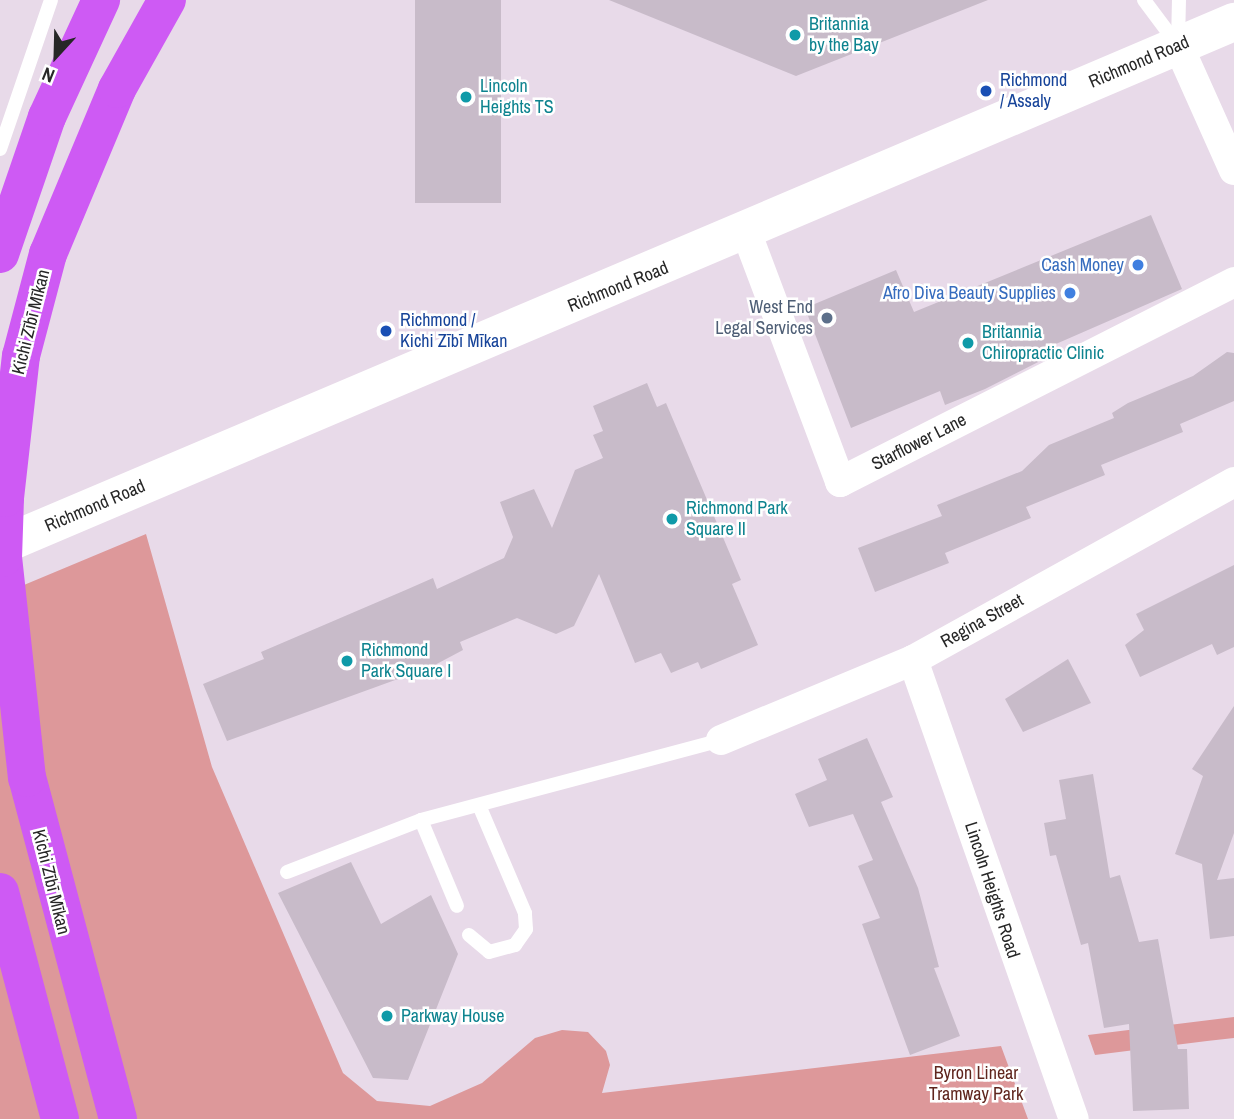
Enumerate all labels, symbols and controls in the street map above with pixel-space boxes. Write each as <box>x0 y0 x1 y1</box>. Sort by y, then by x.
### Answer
place label: Britannia by the Bay <box>809 14 879 56</box>
north arrow <box>21 21 91 91</box>
marker: Britannia by the Bay <box>787 27 803 43</box>
street label: Richmond Road <box>1086 31 1192 93</box>
text: N <box>38 61 58 90</box>
place label: Richmond / Assaly <box>1000 70 1067 112</box>
place label: Lincoln Heights TS <box>480 76 554 119</box>
marker: Richmond / Assaly <box>978 83 994 99</box>
marker: Lincoln Heights TS <box>458 89 474 105</box>
place label: Cash Money <box>1041 254 1124 276</box>
street label: Richmond Road <box>565 257 671 317</box>
marker: Cash Money <box>1130 257 1146 273</box>
street label: Kichi Zībī Mīkan <box>8 267 54 377</box>
place label: Afro Diva Beauty Supplies <box>883 282 1056 304</box>
marker: Afro Diva Beauty Supplies <box>1062 285 1078 301</box>
place label: West End Legal Services <box>715 297 813 340</box>
place label: Richmond / Kichi Zībī Mīkan <box>400 310 507 352</box>
marker: West End Legal Services <box>819 310 835 326</box>
place label: Britannia Chiropractic Clinic <box>982 322 1104 364</box>
marker: Richmond / Kichi Zībī Mīkan <box>378 323 394 339</box>
marker: Britannia Chiropractic Clinic <box>960 335 976 351</box>
street label: Starflower Lane <box>868 409 970 475</box>
street label: Richmond Road <box>42 475 148 537</box>
place label: Richmond Park Square II <box>686 498 788 540</box>
marker: Richmond Park Square II <box>664 511 680 527</box>
street label: Regina Street <box>937 589 1027 653</box>
place label: Richmond Park Square I <box>361 640 451 682</box>
marker: Richmond Park Square I <box>339 653 355 669</box>
street label: Lincoln Heights Road <box>960 819 1024 961</box>
street label: Kichi Zībī Mīkan <box>28 827 74 937</box>
place label: Parkway House <box>401 1005 504 1027</box>
marker: Parkway House <box>379 1008 395 1024</box>
park label: Byron Linear Tramway Park <box>929 1063 1023 1106</box>

